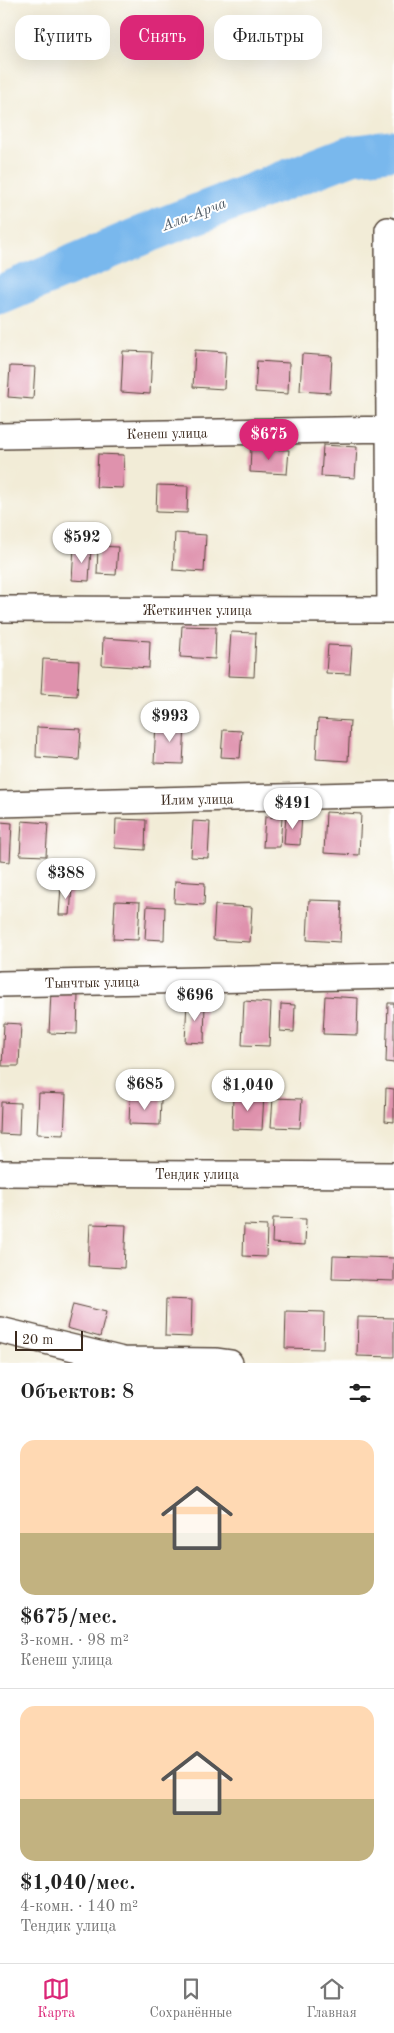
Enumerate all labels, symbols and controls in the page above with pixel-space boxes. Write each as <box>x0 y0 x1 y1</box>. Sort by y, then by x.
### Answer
chip: Купить <box>15 15 110 60</box>
chip: Снять <box>120 15 204 60</box>
chip: Фильтры <box>214 15 322 60</box>
water label: Ала-Арча <box>159 196 229 235</box>
pin: $675 <box>239 418 299 461</box>
street label: Кенеш улица <box>126 426 208 442</box>
text: $675 <box>250 427 288 443</box>
pin: $592 <box>52 522 112 564</box>
text: $592 <box>63 530 101 546</box>
street label: Жеткинчек улица <box>142 604 252 618</box>
pin: $993 <box>140 700 200 743</box>
text: $993 <box>151 709 189 725</box>
pin: $491 <box>263 788 323 830</box>
street label: Илим улица <box>160 792 234 808</box>
text: $491 <box>274 796 312 812</box>
pin: $388 <box>36 858 96 900</box>
text: $388 <box>47 866 85 882</box>
street label: Тынчтык улица <box>44 975 140 991</box>
pin: $696 <box>165 980 225 1022</box>
text: $696 <box>176 988 214 1004</box>
pin: $685 <box>115 1068 175 1111</box>
pin: $1,040 <box>207 1070 289 1112</box>
text: $685 <box>126 1077 164 1093</box>
text: $1,040 <box>223 1078 273 1094</box>
street label: Тендик улица <box>155 1168 239 1182</box>
scale bar <box>15 1328 82 1351</box>
text: 20 m <box>22 1333 53 1347</box>
icon: filters <box>346 1379 374 1407</box>
text: Объектов: 8 <box>20 1382 134 1403</box>
icon: home <box>152 1473 242 1563</box>
text: $675/мес. <box>20 1607 117 1628</box>
text: 3-комн. · 98 m² <box>20 1633 129 1649</box>
text: Кенеш улица <box>20 1653 113 1669</box>
icon: home <box>152 1738 242 1828</box>
text: $1,040/мес. <box>20 1873 135 1894</box>
text: 4-комн. · 140 m² <box>20 1899 138 1915</box>
text: Тендик улица <box>20 1919 116 1935</box>
tab: Карта <box>37 1975 75 2022</box>
tab: Сохранённые <box>149 1975 232 2022</box>
tab: Главная <box>306 1975 357 2022</box>

